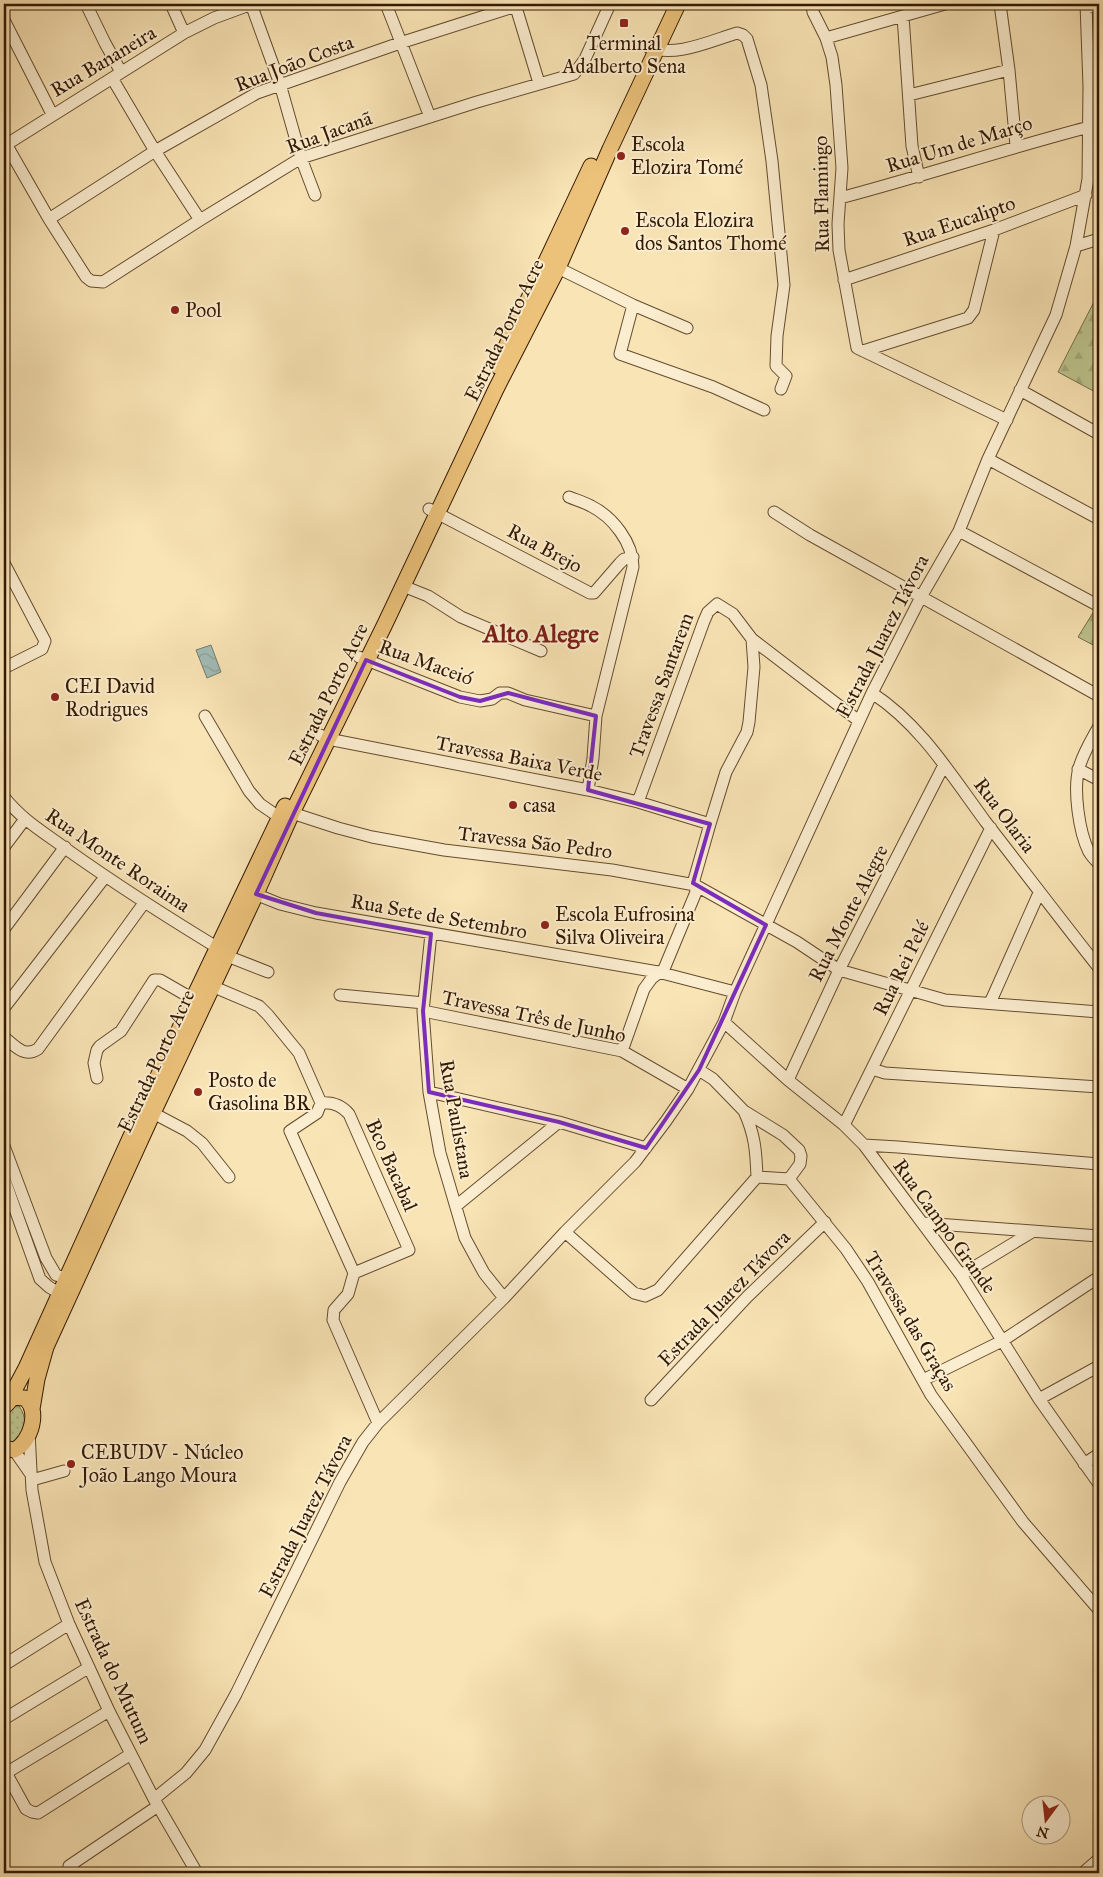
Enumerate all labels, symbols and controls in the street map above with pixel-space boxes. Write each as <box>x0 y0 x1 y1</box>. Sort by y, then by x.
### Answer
marker: Terminal Adalberto Sena <box>618 17 630 29</box>
street label: Rua Bananeira <box>46 20 161 102</box>
street label: Rua João Costa <box>231 29 357 98</box>
place label: Terminal Adalberto Sena <box>561 31 686 78</box>
street label: Rua Jacanã <box>283 105 376 160</box>
street label: Rua Um de Março <box>883 110 1035 178</box>
place label: Escola Elozira Tomé <box>631 132 744 179</box>
street label: Rua Flamingo <box>808 135 835 253</box>
marker: Escola Elozira Tomé <box>615 150 627 162</box>
street label: Rua Eucalipto <box>900 191 1018 251</box>
place label: Escola Elozira dos Santos Thomé <box>635 208 787 255</box>
marker: Escola Elozira dos Santos Thomé <box>619 225 631 237</box>
street label: Estrada Porto Acre <box>459 255 549 405</box>
place label: Pool <box>185 298 222 322</box>
marker: Pool <box>169 304 181 316</box>
street label: Rua Brejo <box>503 518 587 578</box>
street label: Estrada Juarez Távora <box>831 550 935 722</box>
street label: Travessa Santarem <box>624 609 698 761</box>
district label: Alto Alegre <box>481 618 599 650</box>
street label: Estrada Porto Acre <box>283 619 373 769</box>
street label: Rua Maceió <box>375 634 477 690</box>
place label: CEI David Rodrigues <box>65 674 155 722</box>
marker: CEI David Rodrigues <box>49 691 61 703</box>
street label: Travessa Baixa Verde <box>434 730 604 786</box>
street label: Rua Olaria <box>969 773 1041 858</box>
place label: casa <box>523 793 556 817</box>
marker: casa <box>507 799 519 811</box>
street label: Rua Monte Roraima <box>41 803 195 918</box>
street label: Travessa São Pedro <box>456 821 614 863</box>
street label: Rua Monte Alegre <box>803 840 894 986</box>
street label: Rua Sete de Setembro <box>349 889 529 943</box>
place label: Escola Eufrosina Silva Oliveira <box>555 902 695 949</box>
street label: Rua Rei Pelé <box>868 916 935 1019</box>
marker: Escola Eufrosina Silva Oliveira <box>539 919 551 931</box>
street label: Travessa Três de Junho <box>440 985 628 1048</box>
street label: Estrada Porto Acre <box>112 986 200 1136</box>
street label: Rua Paulistana <box>435 1058 479 1181</box>
place label: Posto de Gasolina BR <box>208 1068 311 1115</box>
marker: Posto de Gasolina BR <box>192 1086 204 1098</box>
street label: Bco Bacabal <box>361 1115 423 1215</box>
street label: Rua Campo Grande <box>888 1154 1002 1298</box>
street label: Estrada Juarez Távora <box>653 1225 796 1372</box>
street label: Travessa das Graças <box>860 1247 962 1395</box>
street label: Estrada Juarez Távora <box>254 1430 358 1602</box>
place label: CEBUDV - Núcleo João Lango Moura <box>79 1440 243 1488</box>
marker: CEBUDV - Núcleo João Lango Moura <box>65 1458 77 1470</box>
street label: Estrada do Mutum <box>70 1594 158 1748</box>
north arrow <box>1020 1794 1070 1844</box>
text: N <box>1035 1822 1051 1842</box>

